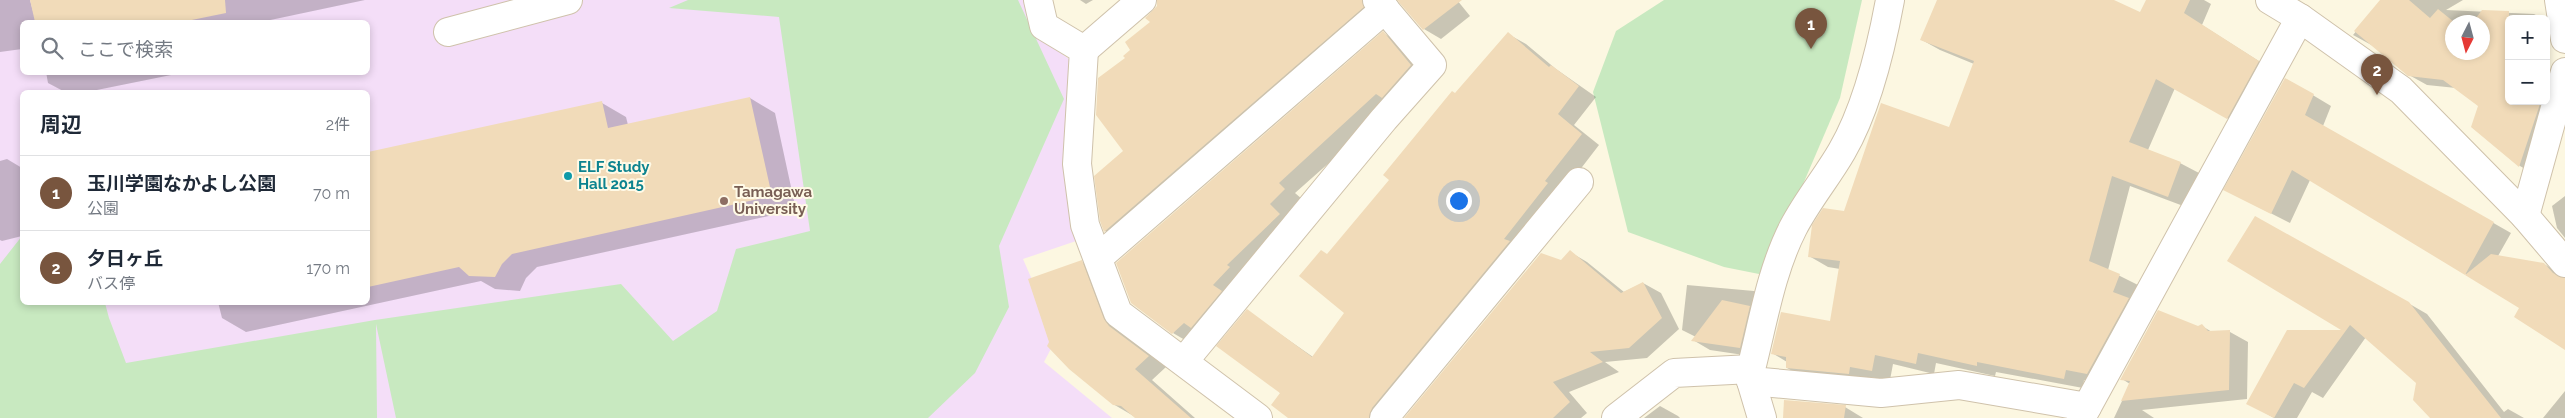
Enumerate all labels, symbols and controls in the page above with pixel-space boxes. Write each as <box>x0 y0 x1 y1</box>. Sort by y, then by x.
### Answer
pin: 1 <box>1795 8 1827 49</box>
north arrow <box>2445 15 2490 60</box>
map controls <box>2505 15 2550 105</box>
button: + <box>2505 15 2550 60</box>
search box <box>20 20 370 75</box>
icon: search <box>38 34 66 62</box>
text: ここで検索 <box>78 38 173 60</box>
pin: 2 <box>2361 54 2393 95</box>
button: − <box>2505 60 2550 105</box>
text: 周辺 <box>40 112 82 137</box>
text: 2件 <box>326 115 350 134</box>
place label: ELF Study Hall 2015 <box>578 158 650 193</box>
marker: ELF Study Hall 2015 <box>562 170 574 182</box>
text: 玉川学園なかよし公園 <box>87 172 276 194</box>
place label: Tamagawa University <box>734 183 812 218</box>
text: 1 <box>52 184 60 203</box>
text: 70 m <box>313 184 350 203</box>
your location <box>1446 188 1472 214</box>
marker: Tamagawa University <box>718 195 730 207</box>
text: 公園 <box>87 199 119 218</box>
text: 夕日ヶ丘 <box>87 247 163 269</box>
text: 2 <box>51 259 61 278</box>
text: 170 m <box>306 259 350 278</box>
text: バス停 <box>87 274 135 293</box>

